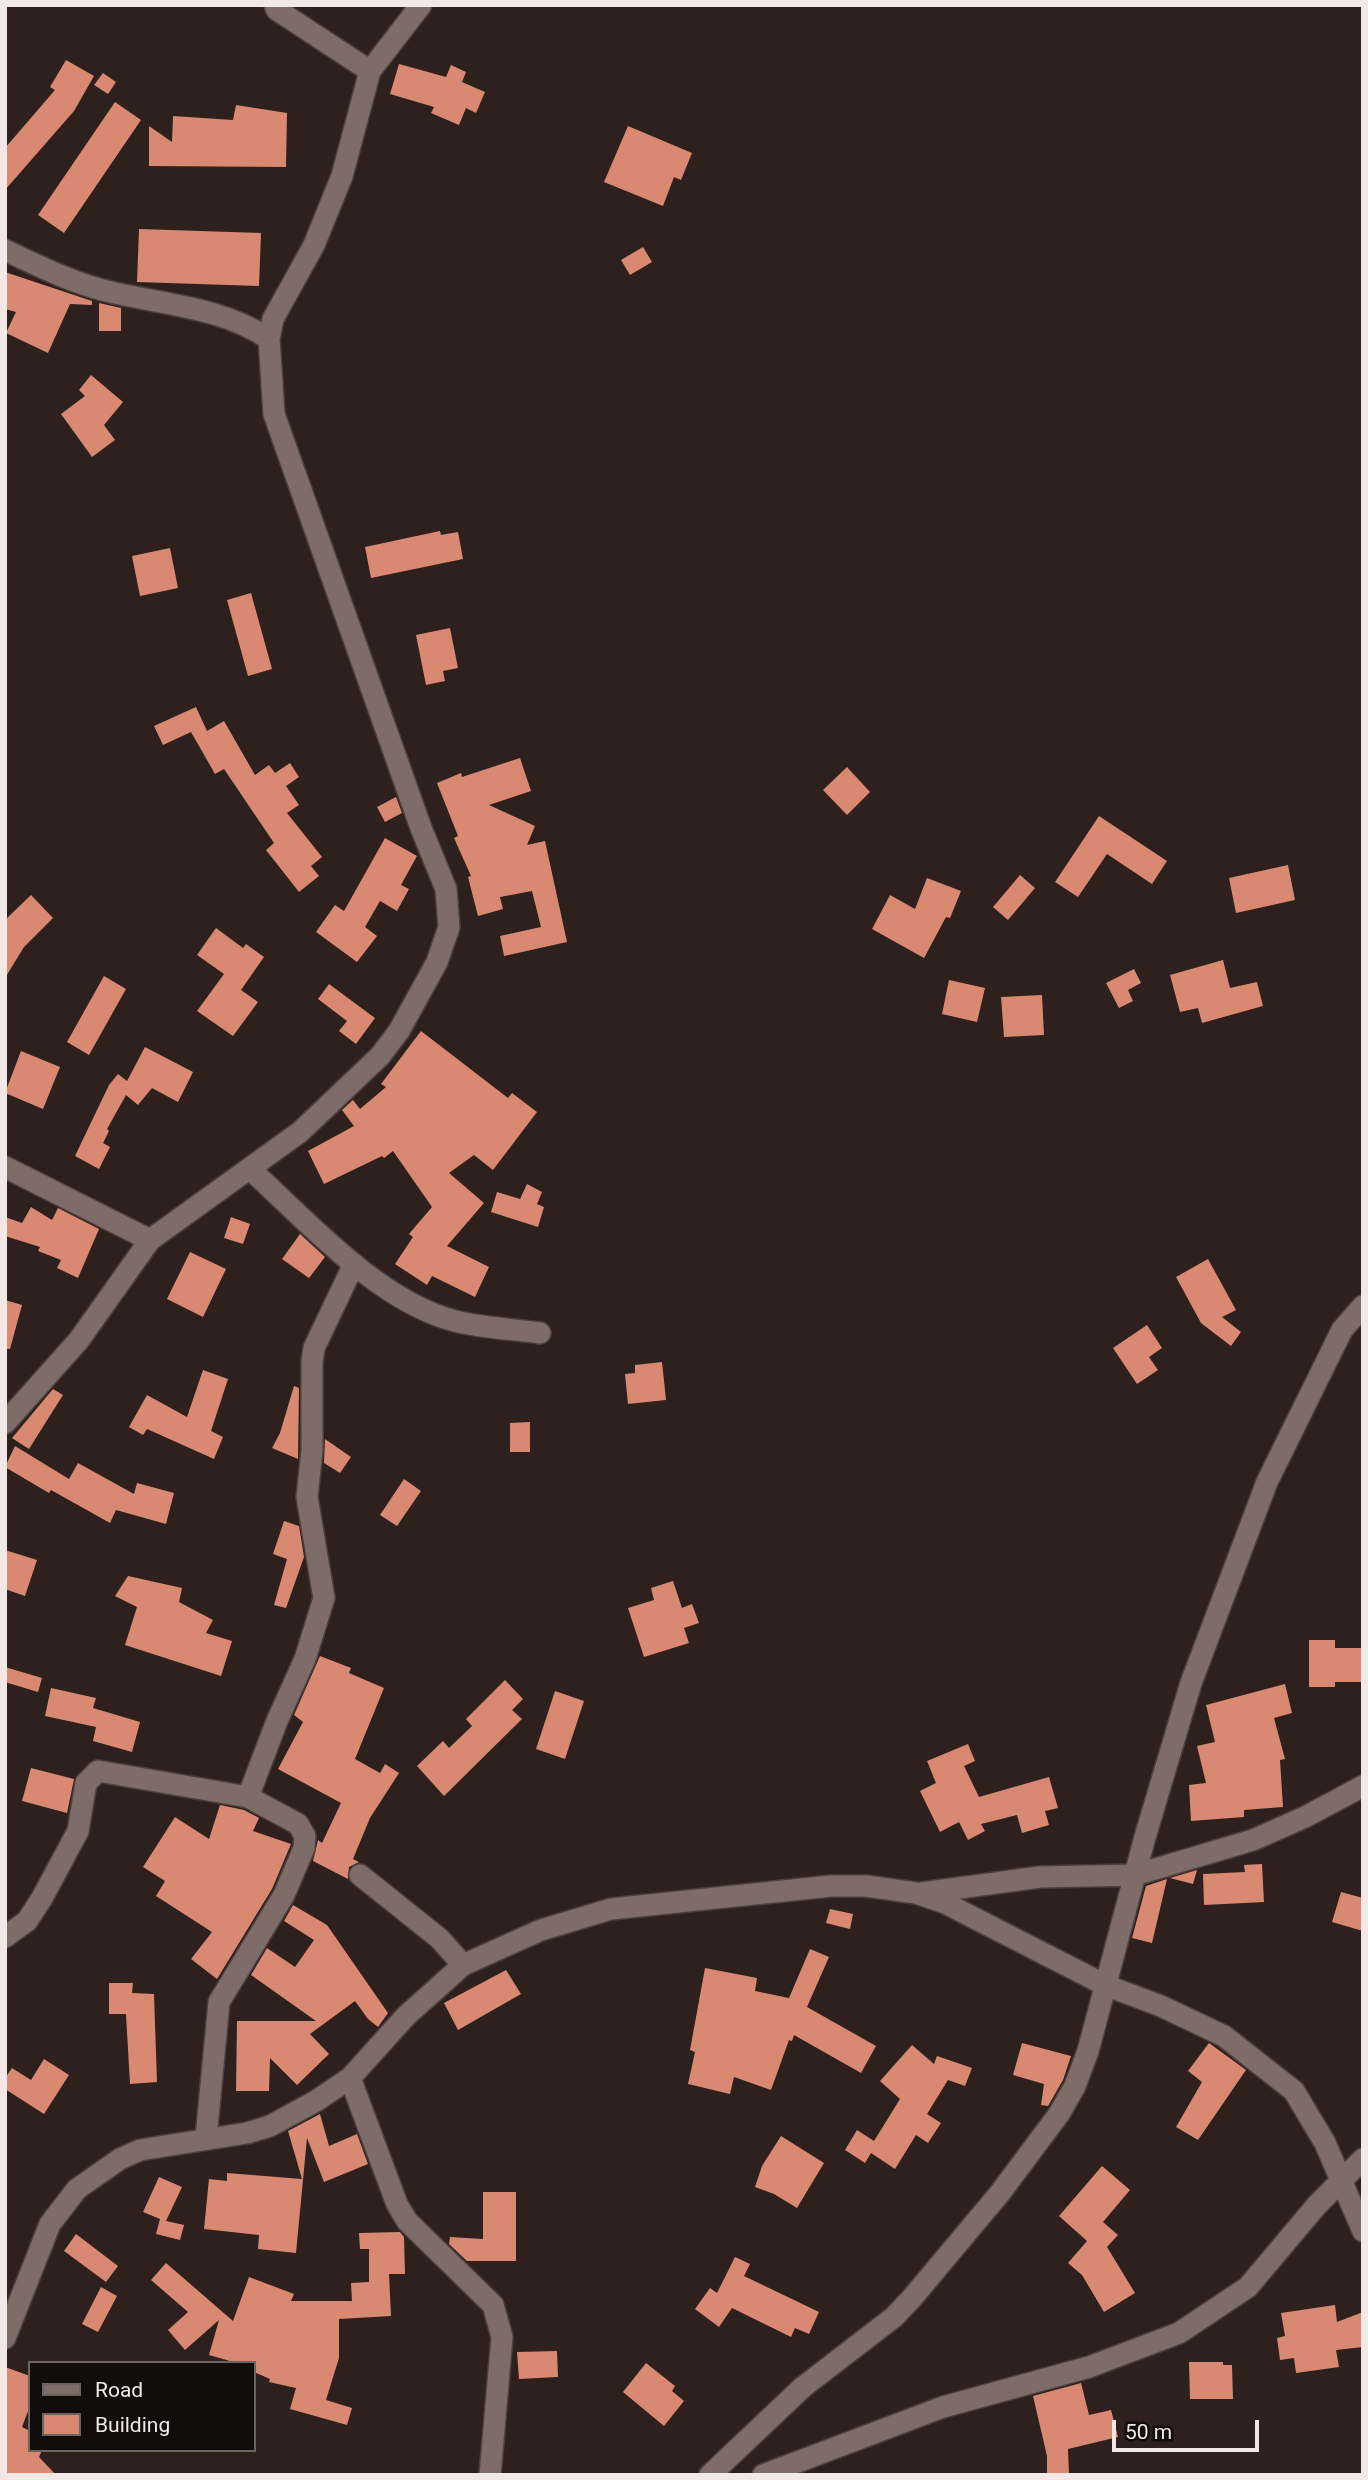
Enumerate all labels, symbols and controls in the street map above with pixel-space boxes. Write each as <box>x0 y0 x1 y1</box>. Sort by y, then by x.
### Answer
legend <box>28 2361 256 2452</box>
text: Road <box>95 2378 143 2402</box>
scale bar <box>1116 2406 1263 2450</box>
text: Building <box>95 2413 170 2437</box>
text: 50 m <box>1125 2420 1172 2444</box>

